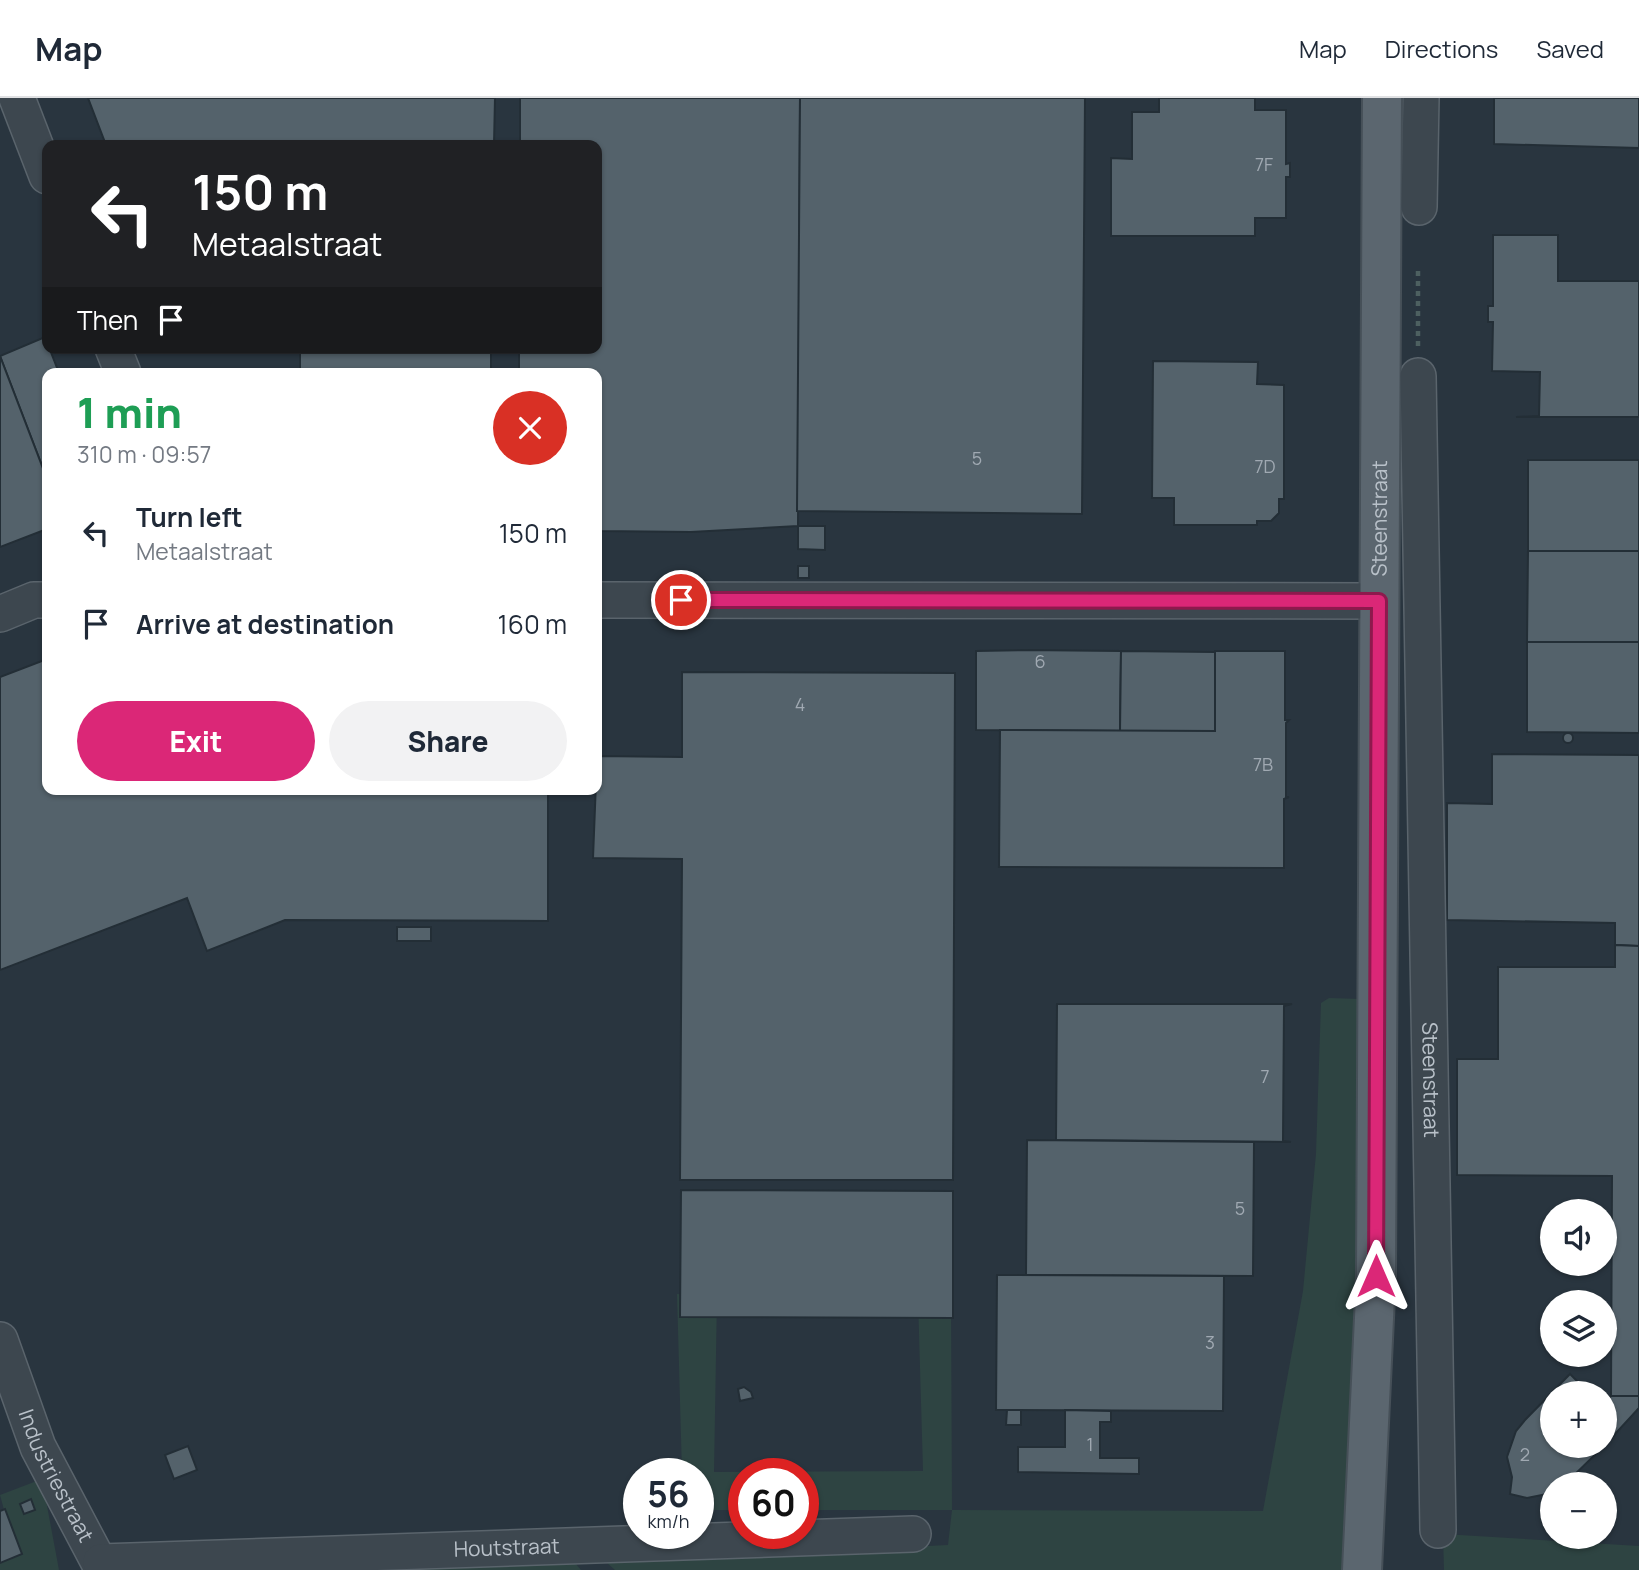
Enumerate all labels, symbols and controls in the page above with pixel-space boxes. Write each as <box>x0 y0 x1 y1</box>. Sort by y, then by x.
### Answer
text: Map <box>35 26 103 71</box>
text: Map <box>1299 32 1347 65</box>
text: Directions <box>1385 32 1498 65</box>
text: Saved <box>1536 32 1604 65</box>
house number: 7F <box>1255 152 1273 176</box>
text: 150 m <box>192 158 328 225</box>
icon: left <box>77 168 168 259</box>
text: Metaalstraat <box>192 222 382 266</box>
icon: arrive <box>152 301 190 339</box>
text: Then <box>77 302 138 338</box>
text: 1 min <box>77 383 182 441</box>
button: close <box>493 391 567 465</box>
text: 310 m · 09:57 <box>77 438 211 470</box>
house number: 5 <box>972 446 982 470</box>
house number: 7D <box>1254 454 1276 478</box>
street label: Steenstraat <box>1365 460 1393 576</box>
text: Turn left <box>136 499 243 535</box>
icon: left <box>77 514 115 552</box>
text: 150 m <box>499 515 567 551</box>
text: Metaalstraat <box>136 535 273 567</box>
pin <box>651 570 711 630</box>
icon: arrive <box>662 581 700 619</box>
icon: arrive <box>77 605 115 643</box>
text: Arrive at destination <box>136 606 394 642</box>
text: 160 m <box>498 606 567 642</box>
house number: 6 <box>1034 649 1046 673</box>
house number: 4 <box>795 692 805 716</box>
button: Exit <box>77 701 315 781</box>
button: Share <box>329 701 567 781</box>
house number: 7B <box>1253 752 1273 776</box>
street label: Steenstraat <box>1416 1022 1446 1138</box>
house number: 7 <box>1260 1064 1270 1088</box>
house number: 5 <box>1235 1196 1245 1220</box>
map controls <box>1540 1199 1617 1549</box>
button: sound <box>1540 1199 1617 1276</box>
position arrow <box>1339 1239 1413 1313</box>
button: layers <box>1540 1290 1617 1367</box>
house number: 3 <box>1205 1330 1215 1354</box>
button: + <box>1540 1381 1617 1458</box>
street label: Industriestraat <box>13 1405 101 1547</box>
house number: 1 <box>1086 1432 1094 1456</box>
house number: 2 <box>1520 1442 1530 1466</box>
speed limit sign: 60 <box>728 1458 819 1549</box>
text: 56 <box>647 1470 690 1518</box>
button: − <box>1540 1472 1617 1549</box>
text: km/h <box>648 1509 689 1533</box>
street label: Houtstraat <box>453 1531 560 1563</box>

